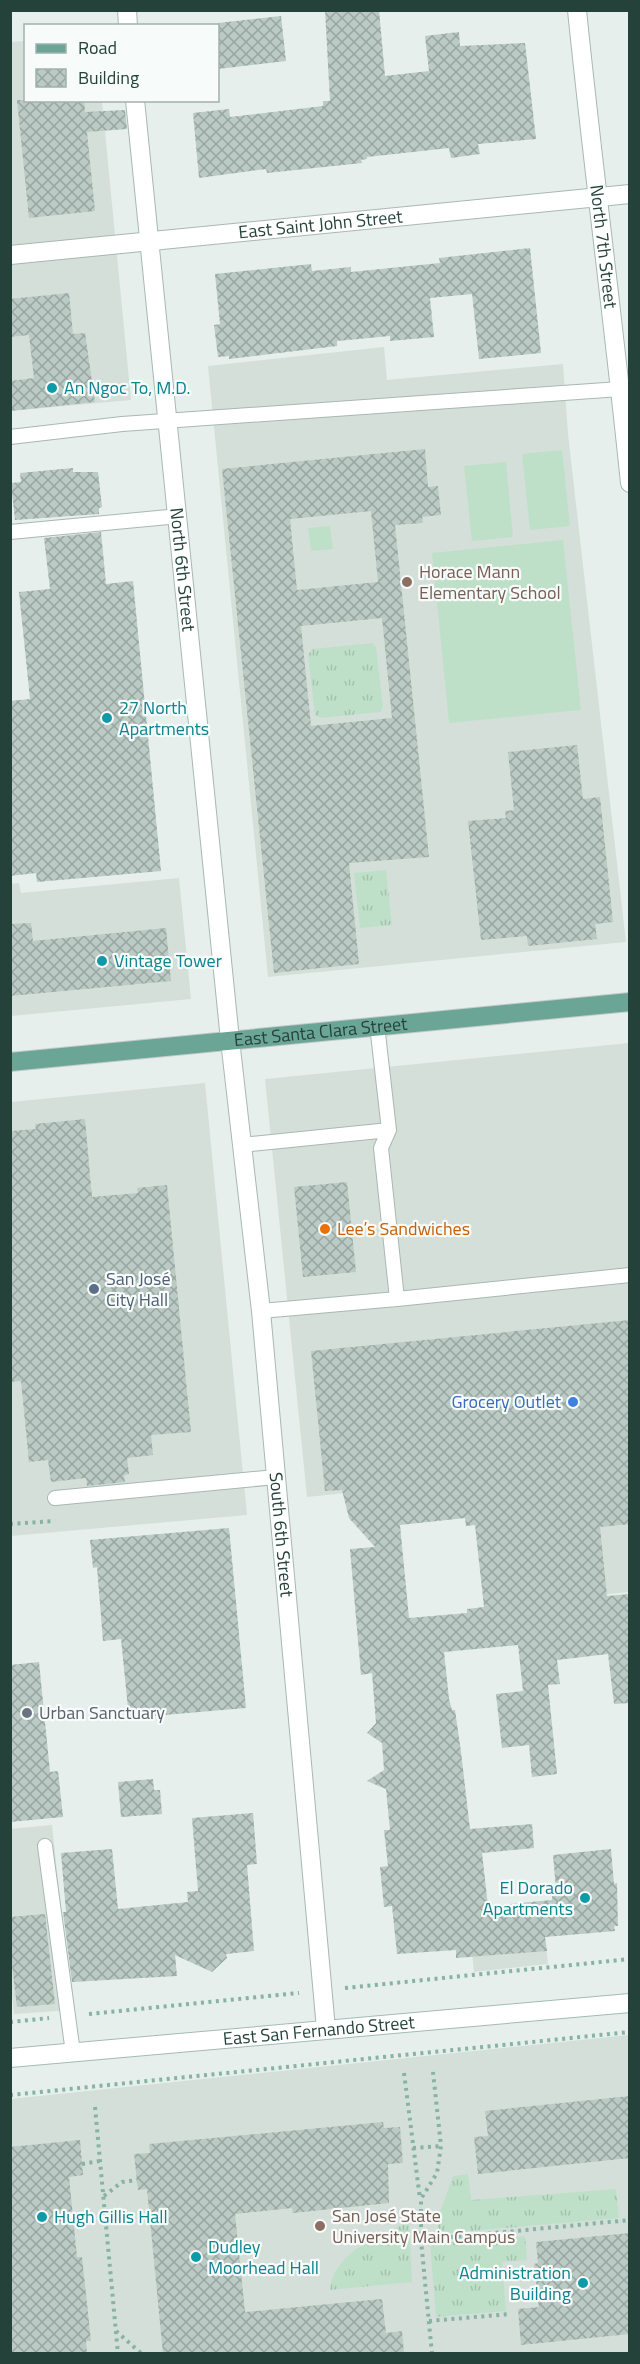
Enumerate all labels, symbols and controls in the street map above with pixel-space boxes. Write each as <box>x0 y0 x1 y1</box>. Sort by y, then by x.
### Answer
legend <box>24 24 219 102</box>
text: Road <box>78 34 117 61</box>
text: Building <box>78 64 139 91</box>
street label: North 7th Street <box>583 183 625 310</box>
street label: East Saint John Street <box>237 202 404 245</box>
place label: An Ngoc To, M.D. <box>64 374 190 401</box>
marker: An Ngoc To, M.D. <box>45 381 59 395</box>
street label: North 6th Street <box>163 506 203 633</box>
place label: Horace Mann Elementary School <box>419 558 561 606</box>
marker: Horace Mann Elementary School <box>400 575 414 589</box>
place label: 27 North Apartments <box>119 694 209 742</box>
marker: 27 North Apartments <box>100 711 114 725</box>
place label: Vintage Tower <box>114 947 222 974</box>
marker: Vintage Tower <box>95 954 109 968</box>
street label: East Santa Clara Street <box>233 1010 409 1053</box>
place label: Lee’s Sandwiches <box>337 1215 470 1242</box>
marker: Lee’s Sandwiches <box>318 1222 332 1236</box>
place label: San José City Hall <box>106 1265 170 1313</box>
marker: San José City Hall <box>87 1282 101 1296</box>
place label: Grocery Outlet <box>451 1388 562 1415</box>
marker: Grocery Outlet <box>566 1395 580 1409</box>
street label: South 6th Street <box>263 1471 301 1599</box>
place label: Urban Sanctuary <box>39 1699 165 1726</box>
marker: Urban Sanctuary <box>20 1706 34 1720</box>
place label: El Dorado Apartments <box>483 1874 573 1922</box>
marker: El Dorado Apartments <box>578 1891 592 1905</box>
street label: East San Fernando Street <box>222 2008 416 2052</box>
place label: San José State University Main Campus <box>332 2202 515 2250</box>
place label: Hugh Gillis Hall <box>54 2203 168 2230</box>
marker: Hugh Gillis Hall <box>35 2210 49 2224</box>
marker: San José State University Main Campus <box>313 2219 327 2233</box>
place label: Dudley Moorhead Hall <box>208 2233 319 2281</box>
marker: Dudley Moorhead Hall <box>189 2250 203 2264</box>
place label: Administration Building <box>459 2259 571 2307</box>
marker: Administration Building <box>576 2276 590 2290</box>

